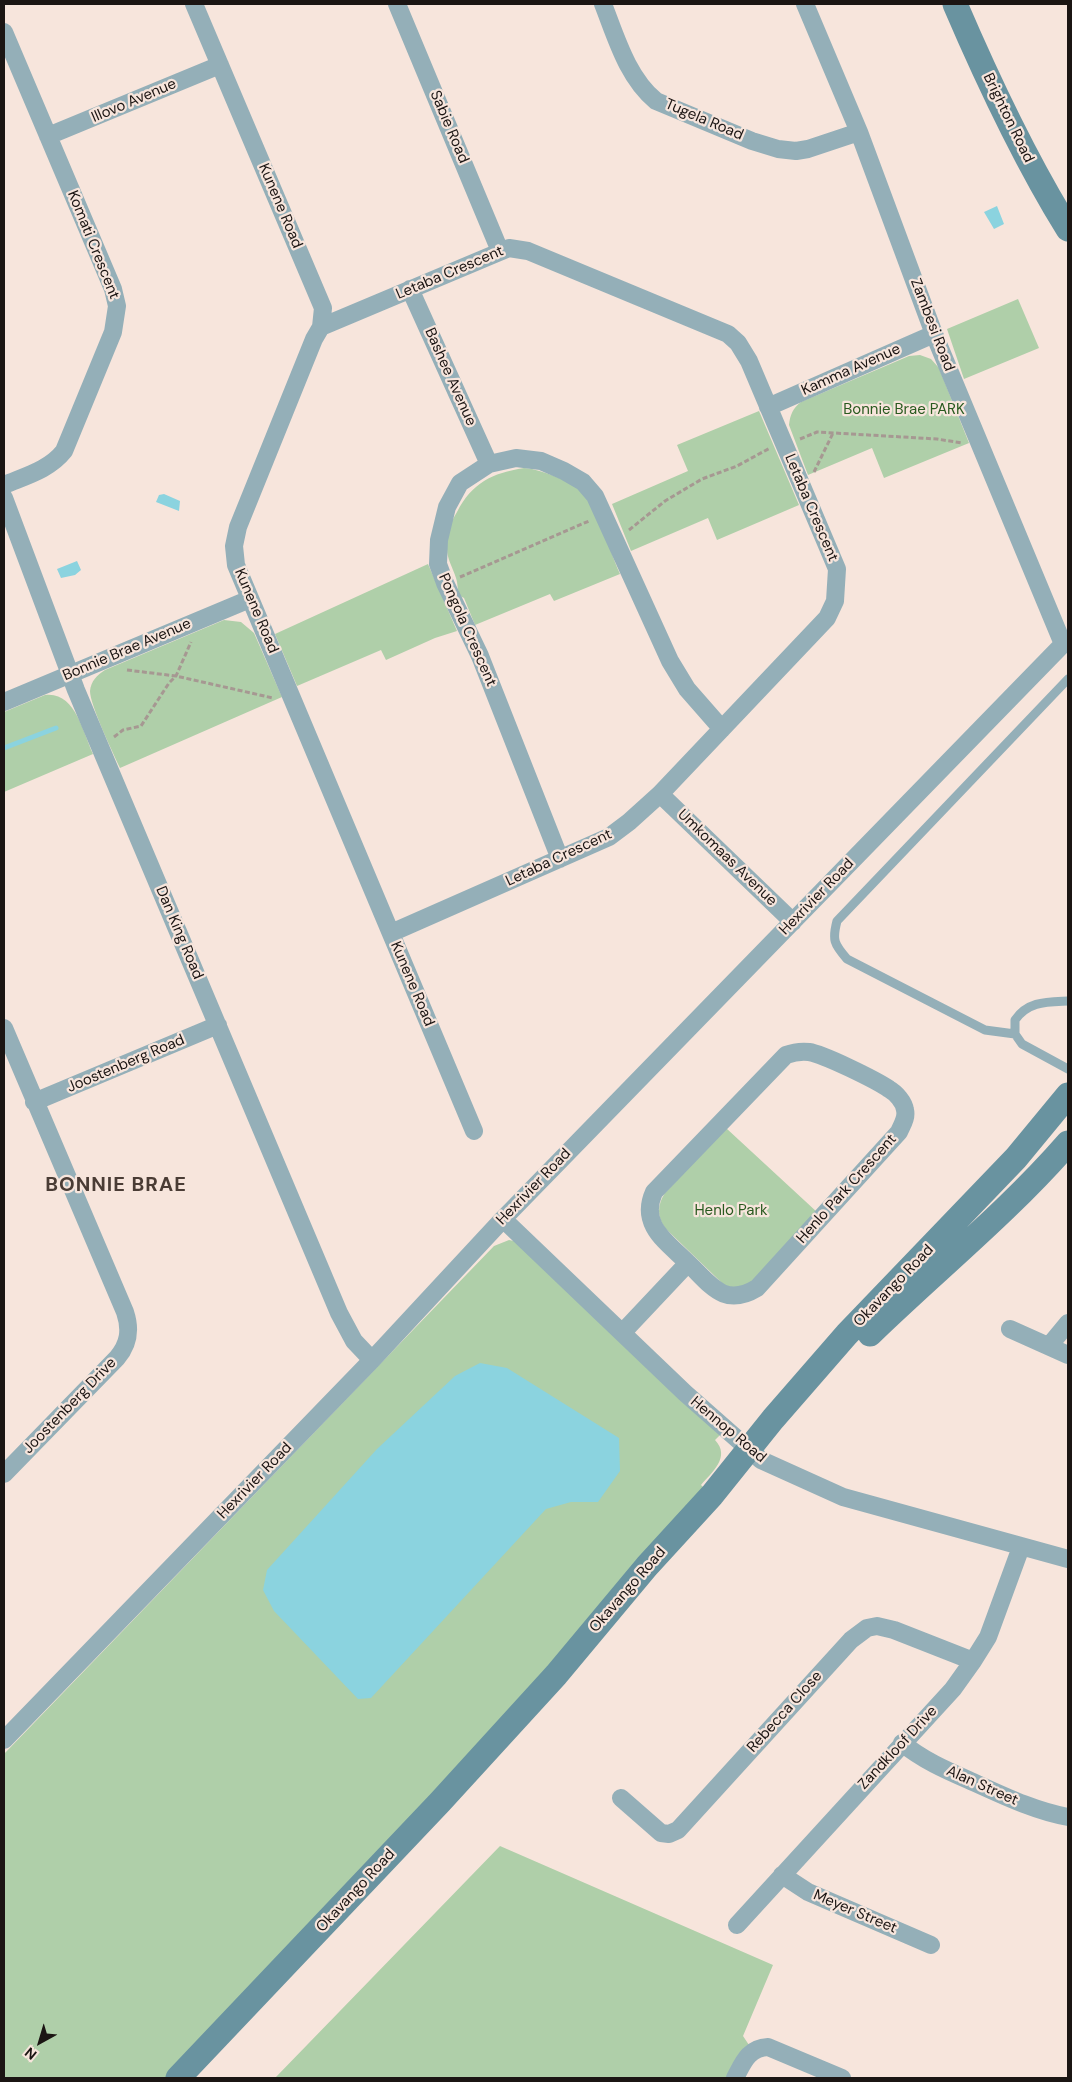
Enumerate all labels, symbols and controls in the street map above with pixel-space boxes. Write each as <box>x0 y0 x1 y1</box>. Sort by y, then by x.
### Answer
street label: Brighton Road <box>979 70 1037 166</box>
street label: Illovo Avenue <box>89 75 179 127</box>
street label: Sabie Road <box>426 88 472 166</box>
street label: Tugela Road <box>662 95 746 145</box>
street label: Kunene Road <box>254 161 306 251</box>
street label: Komati Crescent <box>63 188 123 302</box>
street label: Letaba Crescent <box>394 242 506 304</box>
street label: Zambesi Road <box>906 276 958 374</box>
street label: Bashee Avenue <box>420 325 480 429</box>
street label: Kamma Avenue <box>799 340 903 400</box>
park label: Bonnie Brae PARK <box>843 401 965 419</box>
street label: Letaba Crescent <box>780 452 842 564</box>
street label: Kunene Road <box>230 566 282 656</box>
street label: Pongola Crescent <box>434 571 500 689</box>
street label: Bonnie Brae Avenue <box>60 615 194 685</box>
street label: Umkomaas Avenue <box>674 806 780 910</box>
street label: Letaba Crescent <box>503 826 615 890</box>
street label: Hexrivier Road <box>776 855 858 939</box>
street label: Dan King Road <box>151 884 207 982</box>
street label: Kunene Road <box>386 939 438 1029</box>
street label: Joostenberg Road <box>65 1031 187 1097</box>
street label: Henlo Park Crescent <box>793 1131 901 1247</box>
street label: Hexrivier Road <box>493 1145 575 1229</box>
district label: BONNIE BRAE <box>44 1174 188 1198</box>
park label: Henlo Park <box>694 1202 768 1220</box>
street label: Okavango Road <box>850 1241 938 1331</box>
street label: Joostenberg Drive <box>20 1354 120 1458</box>
street label: Hennop Road <box>687 1393 769 1467</box>
street label: Hexrivier Road <box>214 1439 296 1523</box>
street label: Okavango Road <box>586 1544 670 1636</box>
street label: Rebecca Close <box>744 1668 826 1756</box>
street label: Zandkloof Drive <box>855 1703 941 1793</box>
street label: Alan Street <box>943 1762 1021 1810</box>
street label: Okavango Road <box>313 1846 399 1936</box>
street label: Meyer Street <box>811 1886 899 1938</box>
north arrow <box>15 2017 65 2067</box>
text: N <box>21 2043 40 2064</box>

